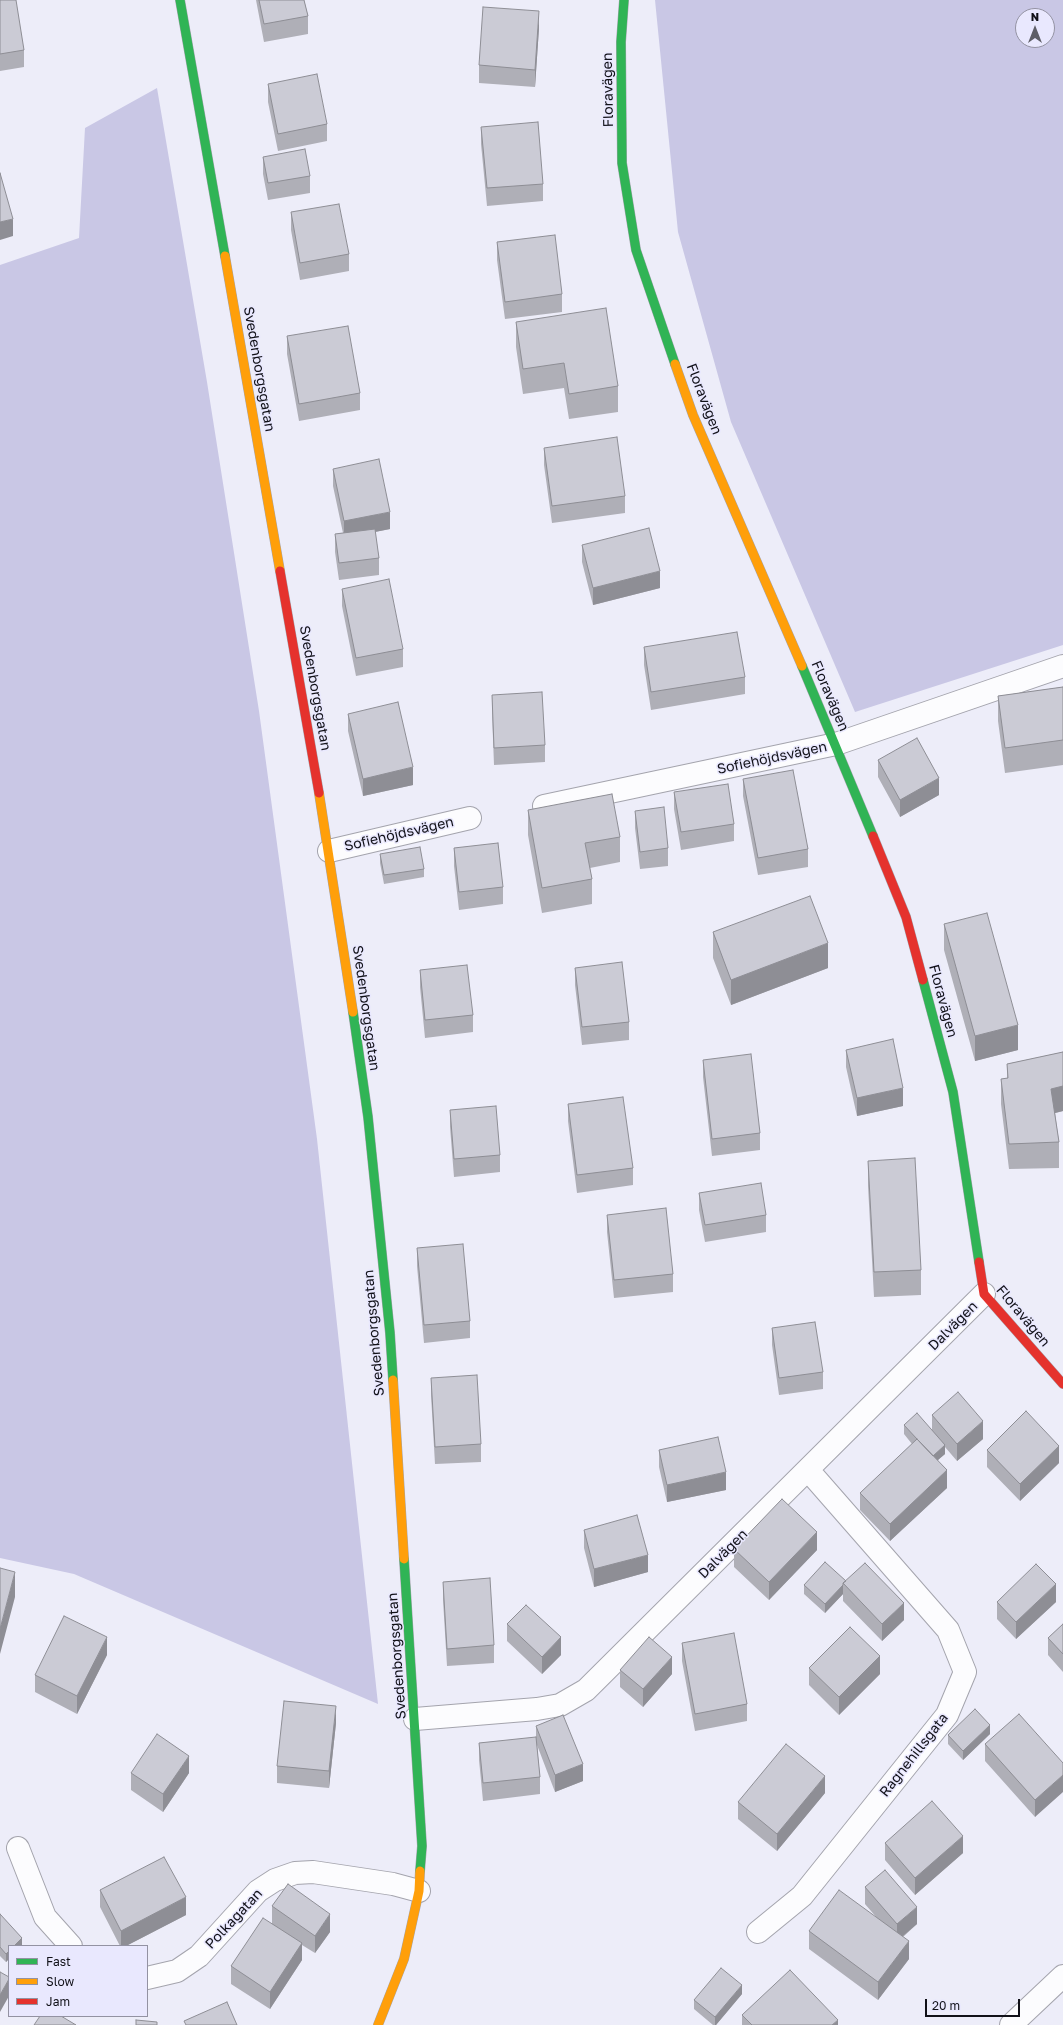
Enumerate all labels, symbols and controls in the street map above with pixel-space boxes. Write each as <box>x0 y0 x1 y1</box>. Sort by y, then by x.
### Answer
north arrow <box>1015 8 1055 48</box>
text: N <box>1031 10 1039 23</box>
street label: Floravägen <box>599 52 617 128</box>
street label: Svedenborgsgatan <box>240 305 278 433</box>
street label: Floravägen <box>683 361 725 437</box>
street label: Svedenborgsgatan <box>296 624 334 752</box>
street label: Floravägen <box>808 658 852 734</box>
street label: Sofiehöjdsvägen <box>716 738 828 778</box>
street label: Sofiehöjdsvägen <box>343 813 455 855</box>
street label: Svedenborgsgatan <box>349 944 383 1072</box>
street label: Floravägen <box>925 963 961 1039</box>
street label: Svedenborgsgatan <box>360 1269 388 1397</box>
street label: Floravägen <box>993 1282 1053 1350</box>
street label: Dalvägen <box>925 1298 981 1354</box>
street label: Dalvägen <box>695 1526 751 1582</box>
street label: Svedenborgsgatan <box>384 1592 410 1720</box>
street label: Ragnehillsgata <box>876 1710 952 1800</box>
street label: Polkagatan <box>202 1885 266 1953</box>
legend <box>8 1945 148 2017</box>
text: Fast <box>46 1954 71 1969</box>
text: Slow <box>46 1974 74 1989</box>
scale bar <box>927 1991 1022 2017</box>
text: Jam <box>46 1994 70 2009</box>
text: 20 m <box>932 1998 960 2013</box>

